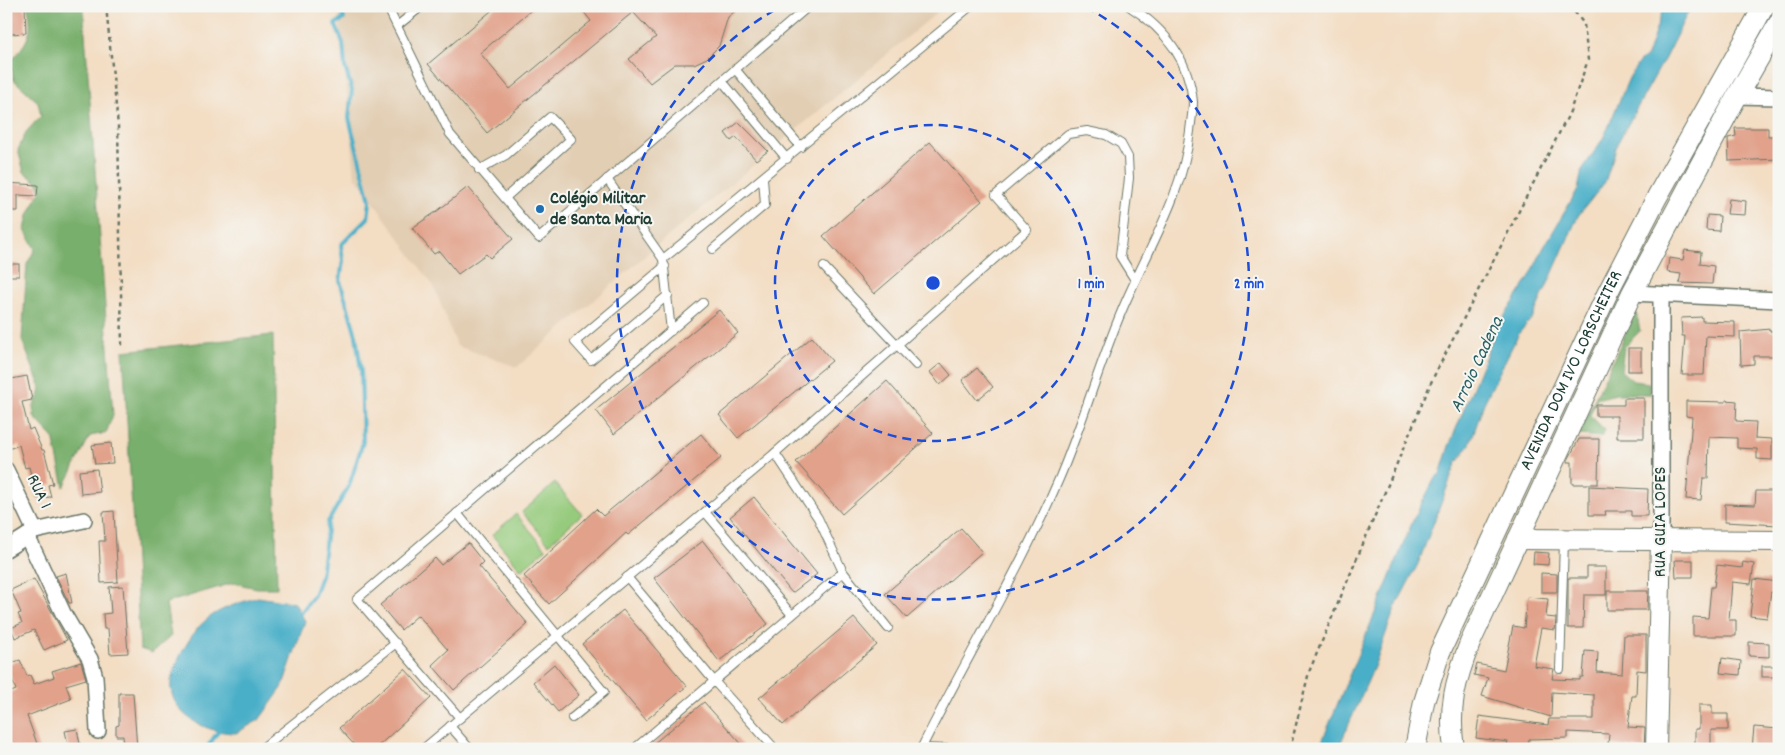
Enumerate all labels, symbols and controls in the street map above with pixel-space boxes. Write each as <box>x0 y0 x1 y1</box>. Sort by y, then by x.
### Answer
place label: Colégio Militar de Santa Maria <box>550 187 652 233</box>
marker: Colégio Militar de Santa Maria <box>534 203 546 215</box>
street label: AVENIDA DOM IVO LORSCHEITER <box>1514 266 1629 475</box>
centre of rings <box>924 274 942 292</box>
text: 1 min <box>1078 274 1104 296</box>
text: 2 min <box>1234 274 1264 296</box>
water label: Arroio Cadena <box>1444 312 1512 417</box>
street label: RUA GUIA LOPES <box>1649 467 1674 577</box>
street label: RUA 1 <box>19 471 57 513</box>

